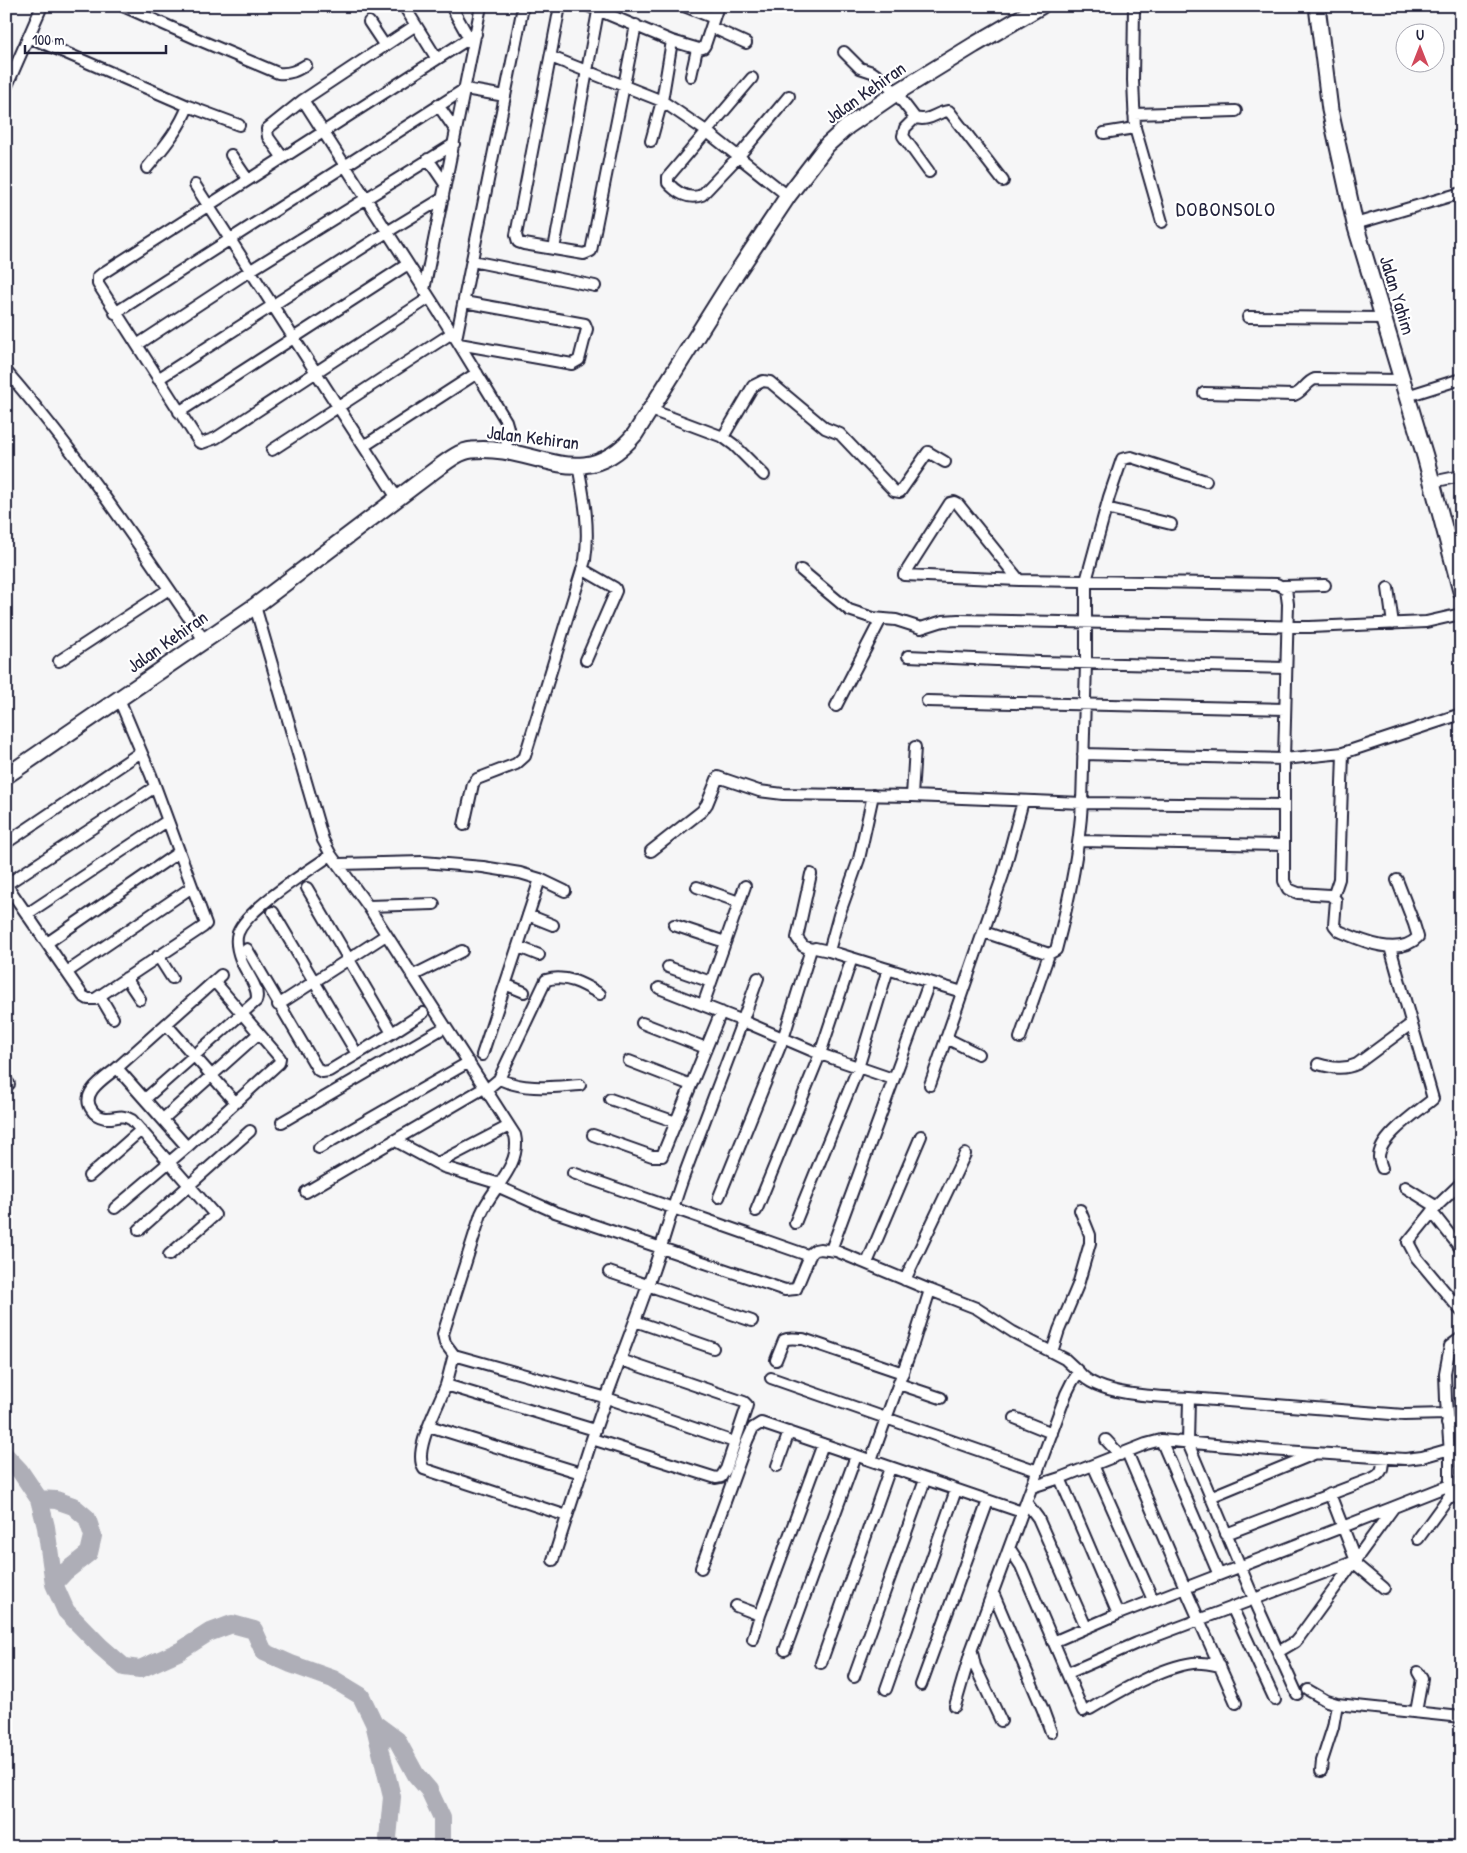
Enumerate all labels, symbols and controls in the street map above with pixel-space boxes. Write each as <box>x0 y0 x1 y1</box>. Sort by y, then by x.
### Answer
scale bar <box>25 22 166 54</box>
north arrow <box>1394 22 1444 72</box>
text: U <box>1416 25 1424 44</box>
text: 100 m <box>32 29 65 50</box>
street label: Jalan Kehiran <box>819 55 911 129</box>
district label: DOBONSOLO <box>1176 195 1276 222</box>
street label: Jalan Yahim <box>1374 252 1422 338</box>
street label: Jalan Kehiran <box>485 418 581 456</box>
street label: Jalan Kehiran <box>121 604 213 678</box>

